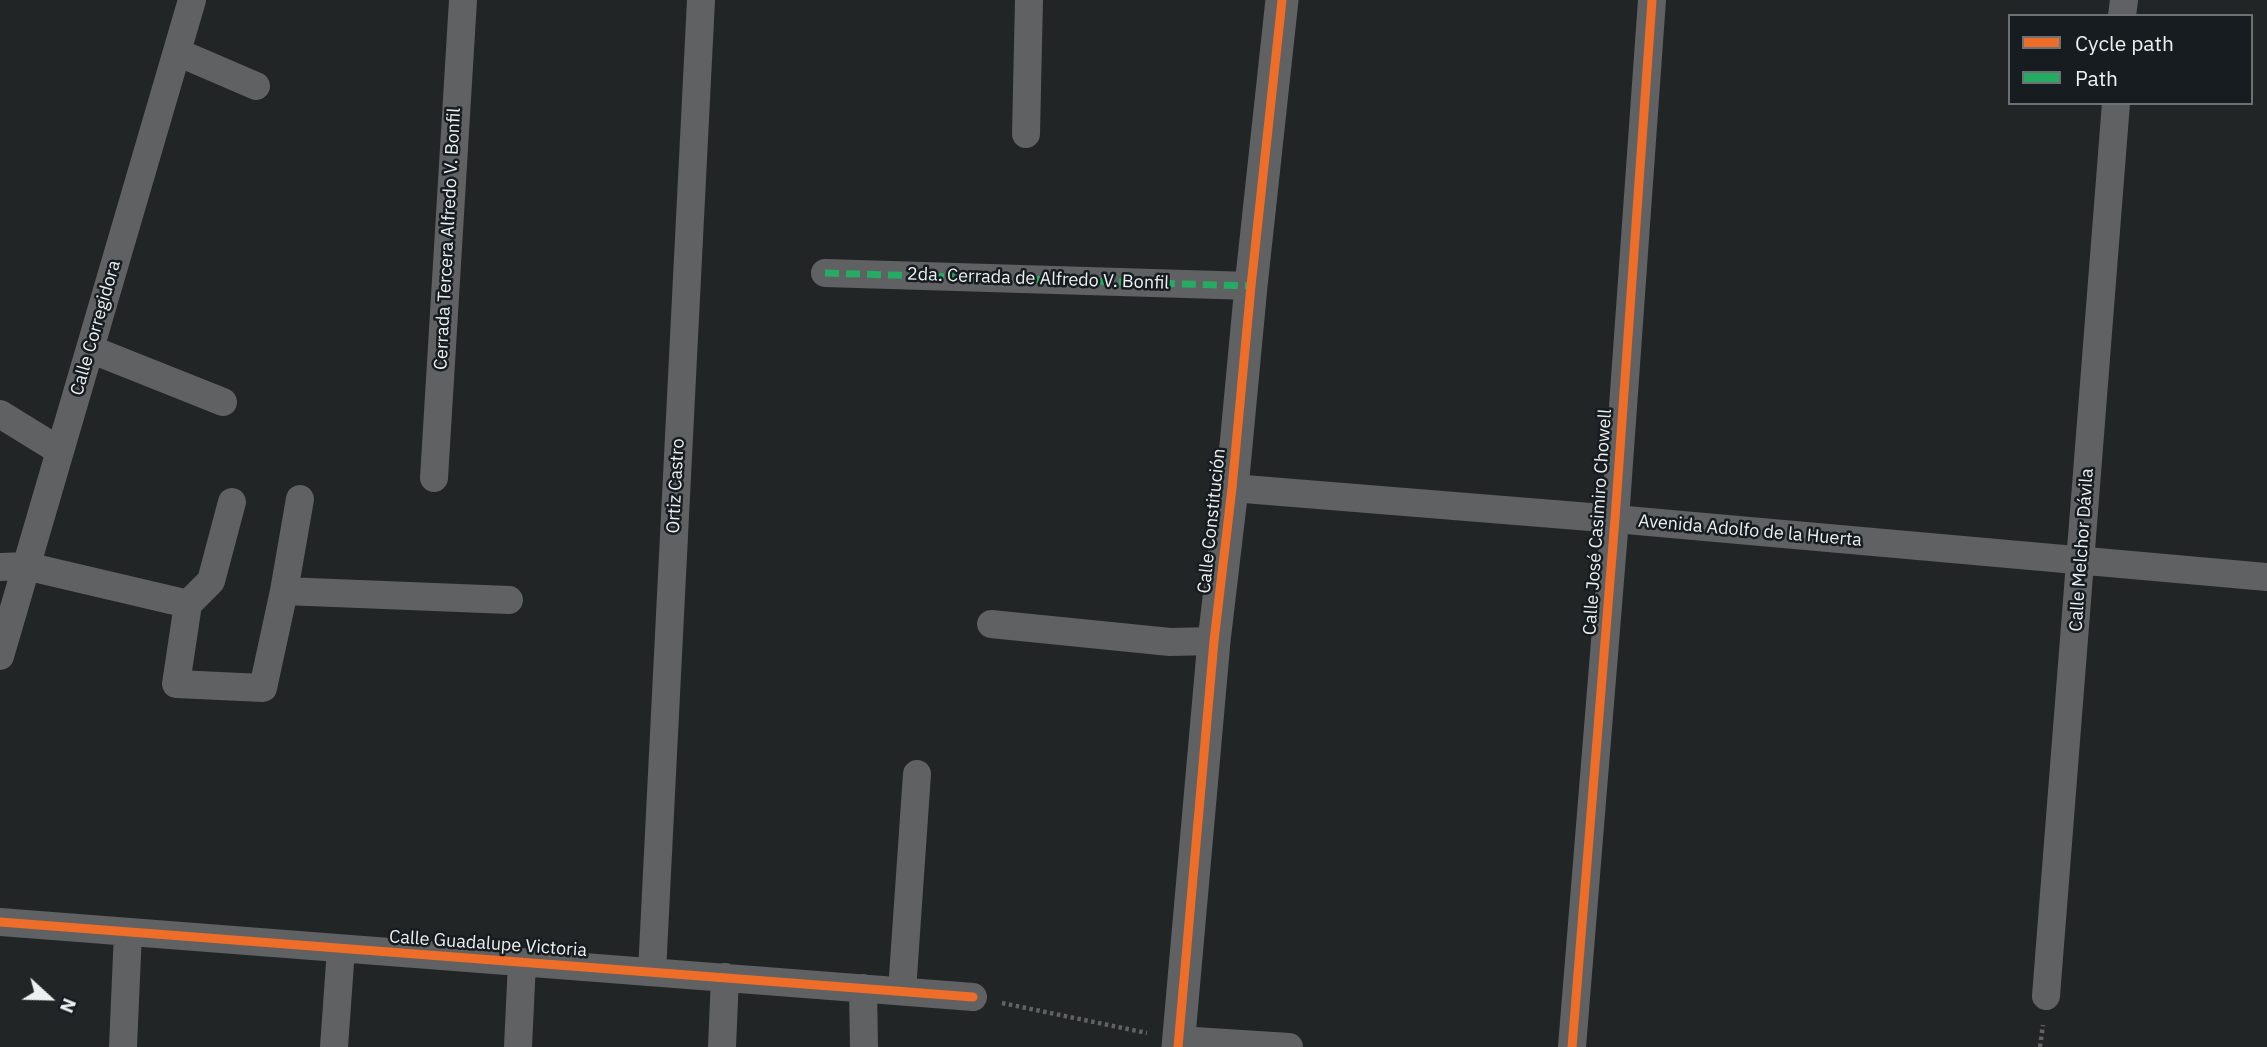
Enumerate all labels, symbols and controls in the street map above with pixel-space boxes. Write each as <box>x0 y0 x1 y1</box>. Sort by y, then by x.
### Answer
legend <box>2008 14 2253 105</box>
text: Cycle path <box>2075 29 2174 57</box>
text: Path <box>2075 64 2118 92</box>
street label: Cerrada Tercera Alfredo V. Bonfil <box>430 107 466 371</box>
street label: Calle Corregidora <box>66 258 126 398</box>
street label: 2da. Cerrada de Alfredo V. Bonfil <box>906 264 1170 294</box>
street label: Calle José Casimiro Chowell <box>1579 408 1617 636</box>
street label: Ortiz Castro <box>663 438 689 534</box>
street label: Calle Constitución <box>1194 447 1230 595</box>
street label: Calle Melchor Dávila <box>2066 468 2098 632</box>
street label: Avenida Adolfo de la Huerta <box>1637 510 1863 552</box>
street label: Calle Guadalupe Victoria <box>388 926 588 962</box>
north arrow <box>14 963 84 1033</box>
text: N <box>55 995 82 1017</box>

